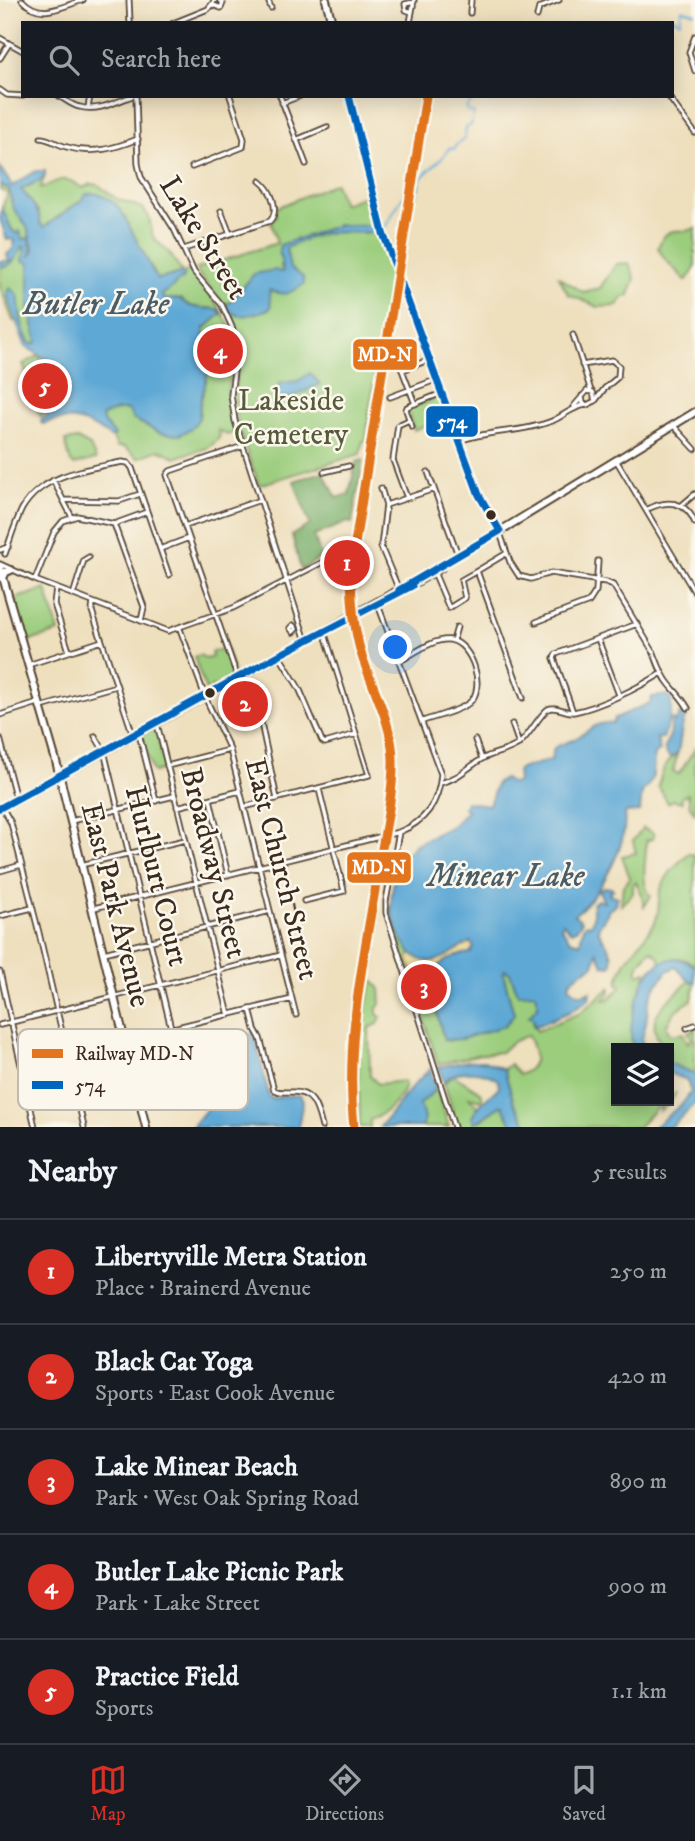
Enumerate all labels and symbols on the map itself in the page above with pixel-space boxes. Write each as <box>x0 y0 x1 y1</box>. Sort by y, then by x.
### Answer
street label: Lake Street <box>151 169 255 307</box>
water label: Butler Lake <box>22 285 170 325</box>
pin: 4 <box>197 325 243 377</box>
line badge: MD-N <box>352 338 418 371</box>
text: MD-N <box>358 344 413 367</box>
pin: 5 <box>22 360 68 412</box>
park label: Lakeside Cemetery <box>234 383 349 454</box>
line badge: 574 <box>425 405 479 438</box>
text: 574 <box>436 411 468 434</box>
unlabelled marker <box>484 508 498 522</box>
pin: 1 <box>324 537 370 589</box>
your location <box>378 630 412 664</box>
pin: 2 <box>222 678 268 730</box>
unlabelled marker <box>203 686 217 700</box>
street label: East Church Street <box>236 754 326 984</box>
street label: Broadway Street <box>171 764 255 962</box>
street label: Hurlburt Court <box>116 782 196 970</box>
street label: East Park Avenue <box>72 799 158 1011</box>
line badge: MD-N <box>346 851 412 884</box>
text: MD-N <box>352 857 407 880</box>
water label: Minear Lake <box>426 857 586 897</box>
pin: 3 <box>401 961 447 1013</box>
legend <box>18 1029 248 1110</box>
text: Railway MD-N <box>75 1043 194 1066</box>
text: 574 <box>75 1075 106 1098</box>

